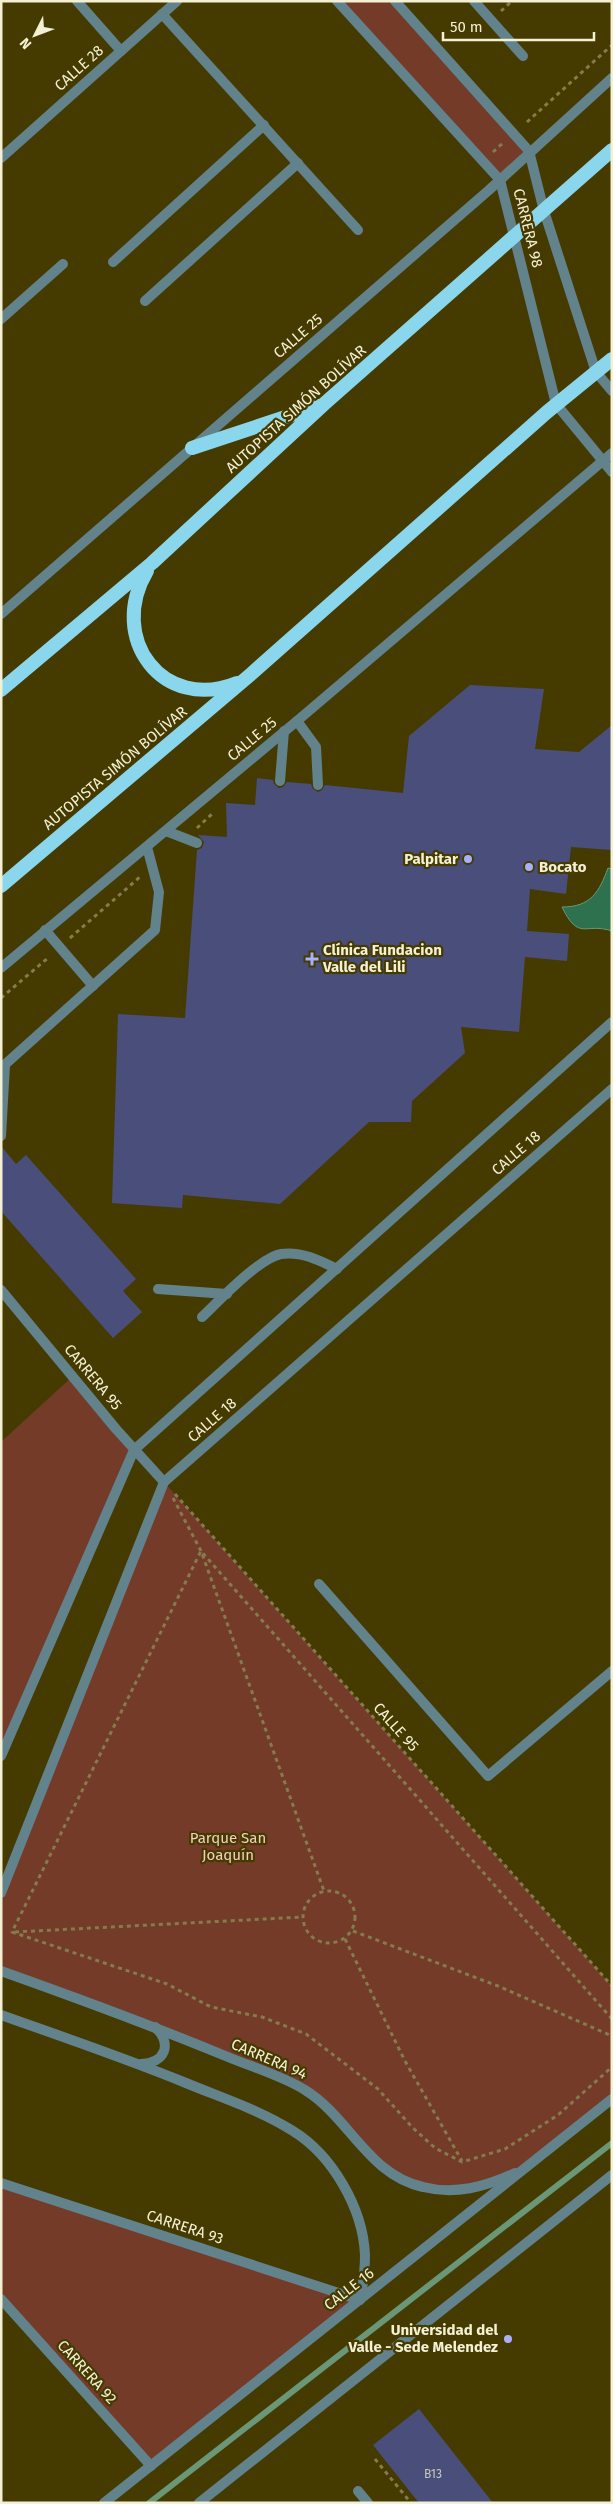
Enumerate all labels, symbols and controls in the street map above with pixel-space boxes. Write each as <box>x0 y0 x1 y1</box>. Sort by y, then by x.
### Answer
north arrow <box>10 10 60 60</box>
scale bar <box>443 10 594 42</box>
text: 50 m <box>450 18 483 36</box>
text: N <box>16 34 35 53</box>
street label: CALLE 28 <box>51 41 107 95</box>
street label: CARRERA 98 <box>509 187 547 269</box>
street label: CALLE 25 <box>270 310 326 362</box>
street label: AUTOPISTA SIMÓN BOLÍVAR <box>222 341 370 477</box>
street label: AUTOPISTA SIMÓN BOLÍVAR <box>39 702 191 834</box>
street label: CALLE 25 <box>224 713 280 765</box>
place label: Palpitar <box>404 850 459 868</box>
marker: Palpitar <box>462 853 474 865</box>
place label: Bocato <box>539 858 587 876</box>
marker: Bocato <box>523 861 535 873</box>
place label: Clínica Fundacion Valle del Lili <box>322 941 442 976</box>
marker: Clínica Fundacion Valle del Lili <box>305 952 319 966</box>
street label: CALLE 18 <box>488 1127 544 1179</box>
street label: CARRERA 95 <box>60 1340 126 1414</box>
street label: CALLE 18 <box>184 1394 240 1446</box>
street label: CALLE 95 <box>369 1699 423 1755</box>
park label: Parque San Joaquín <box>190 1829 266 1864</box>
street label: CARRERA 94 <box>228 2035 310 2083</box>
street label: CARRERA 93 <box>144 2206 226 2248</box>
street label: CALLE 16 <box>320 2264 378 2314</box>
place label: Universidad del Valle - Sede Melendez <box>348 2321 499 2356</box>
marker: Universidad del Valle - Sede Melendez <box>502 2333 514 2345</box>
street label: CARRERA 92 <box>54 2336 120 2408</box>
house number: B13 <box>424 2467 442 2481</box>

